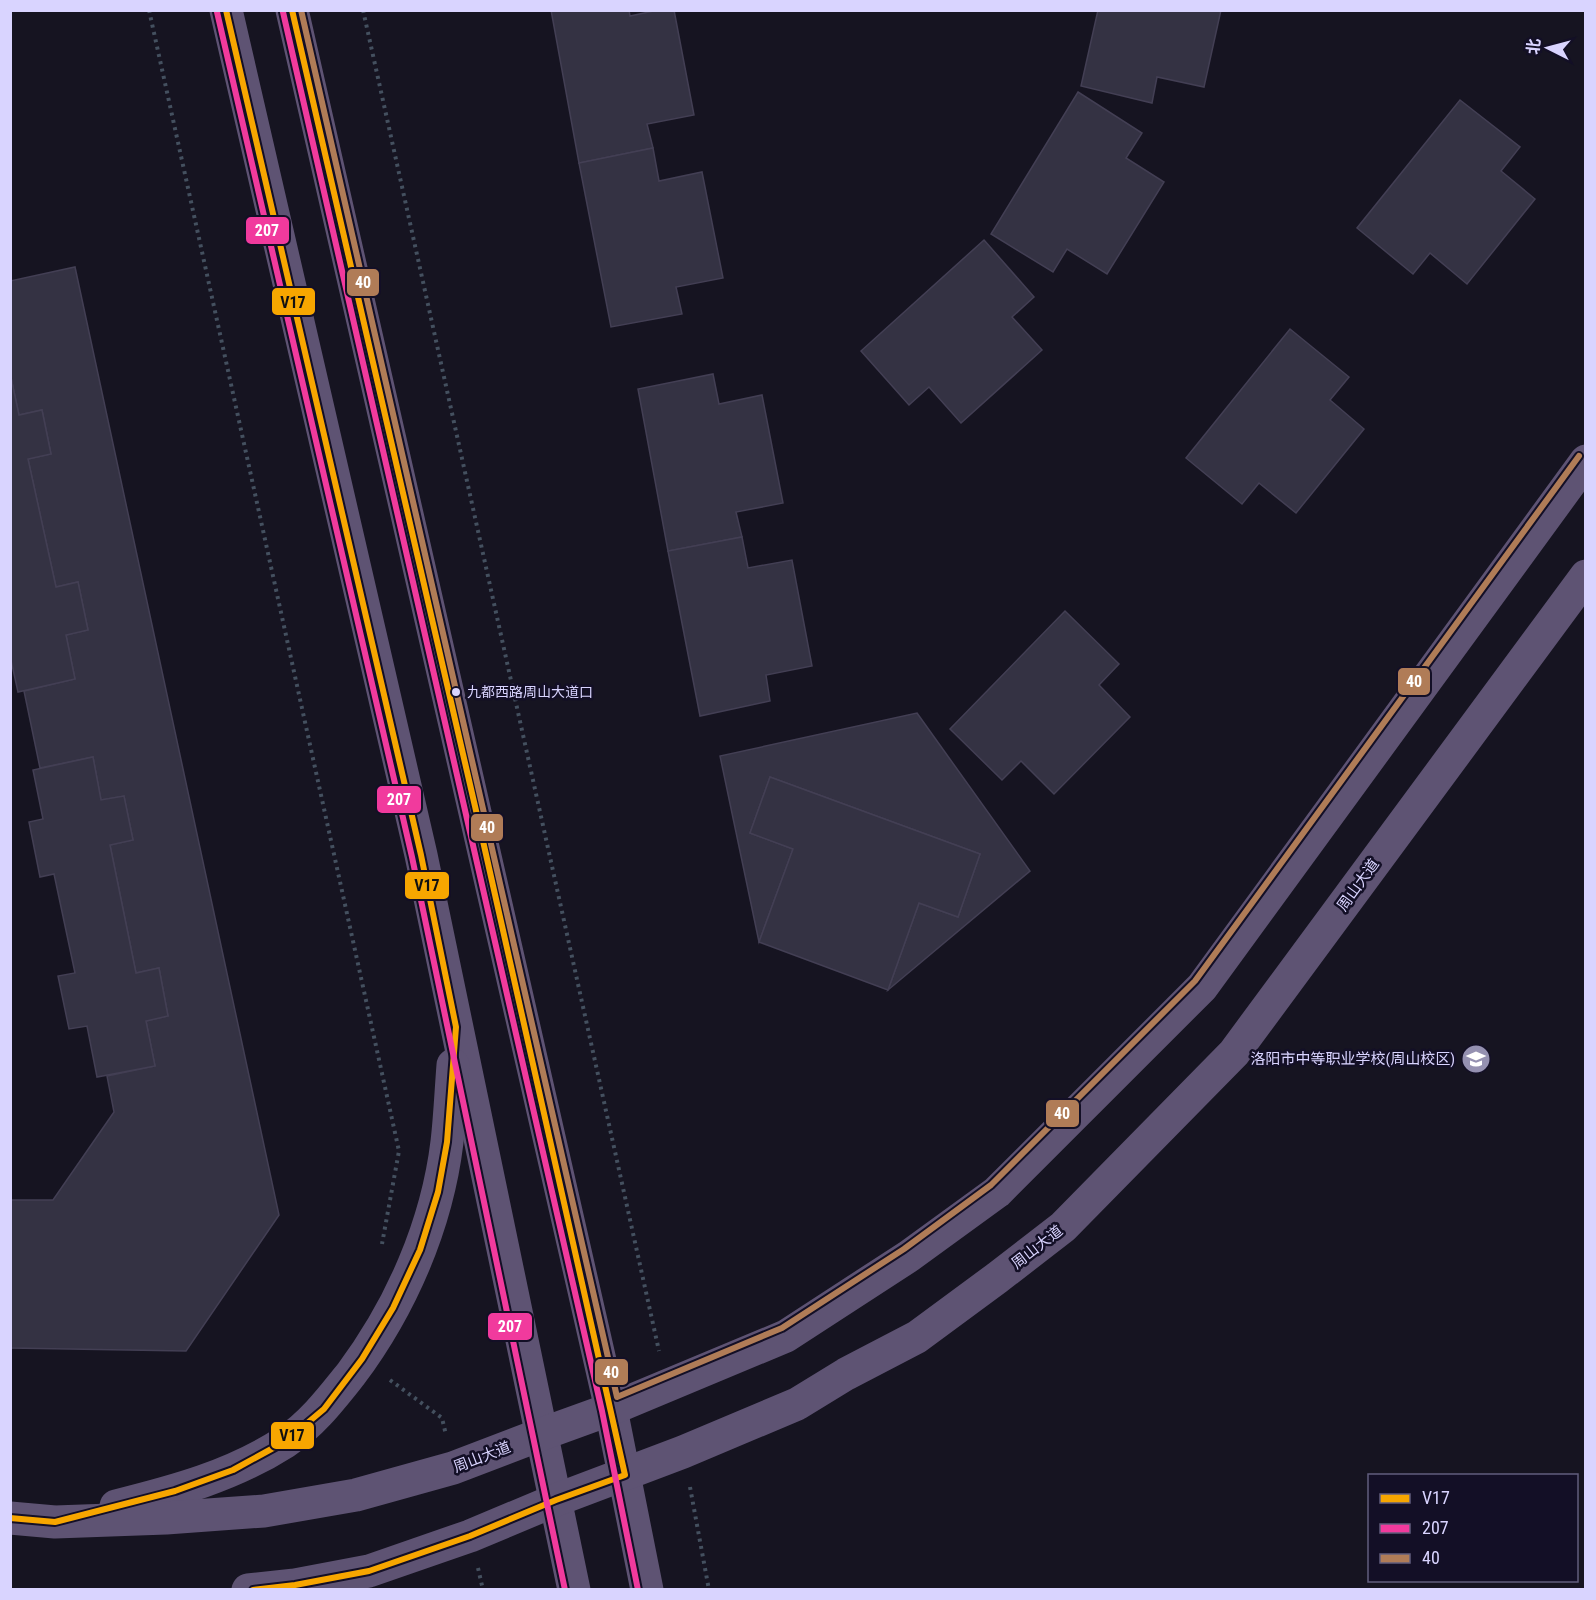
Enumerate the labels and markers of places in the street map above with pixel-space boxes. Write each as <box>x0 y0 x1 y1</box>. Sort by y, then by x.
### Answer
place label: 九都西路周山大道口 <box>467 684 593 700</box>
marker: 九都西路周山大道口 <box>450 686 462 698</box>
school or university icon: 洛阳市中等职业学校(周山校区) <box>1460 1043 1492 1075</box>
place label: 洛阳市中等职业学校(周山校区) <box>1251 1050 1455 1068</box>

